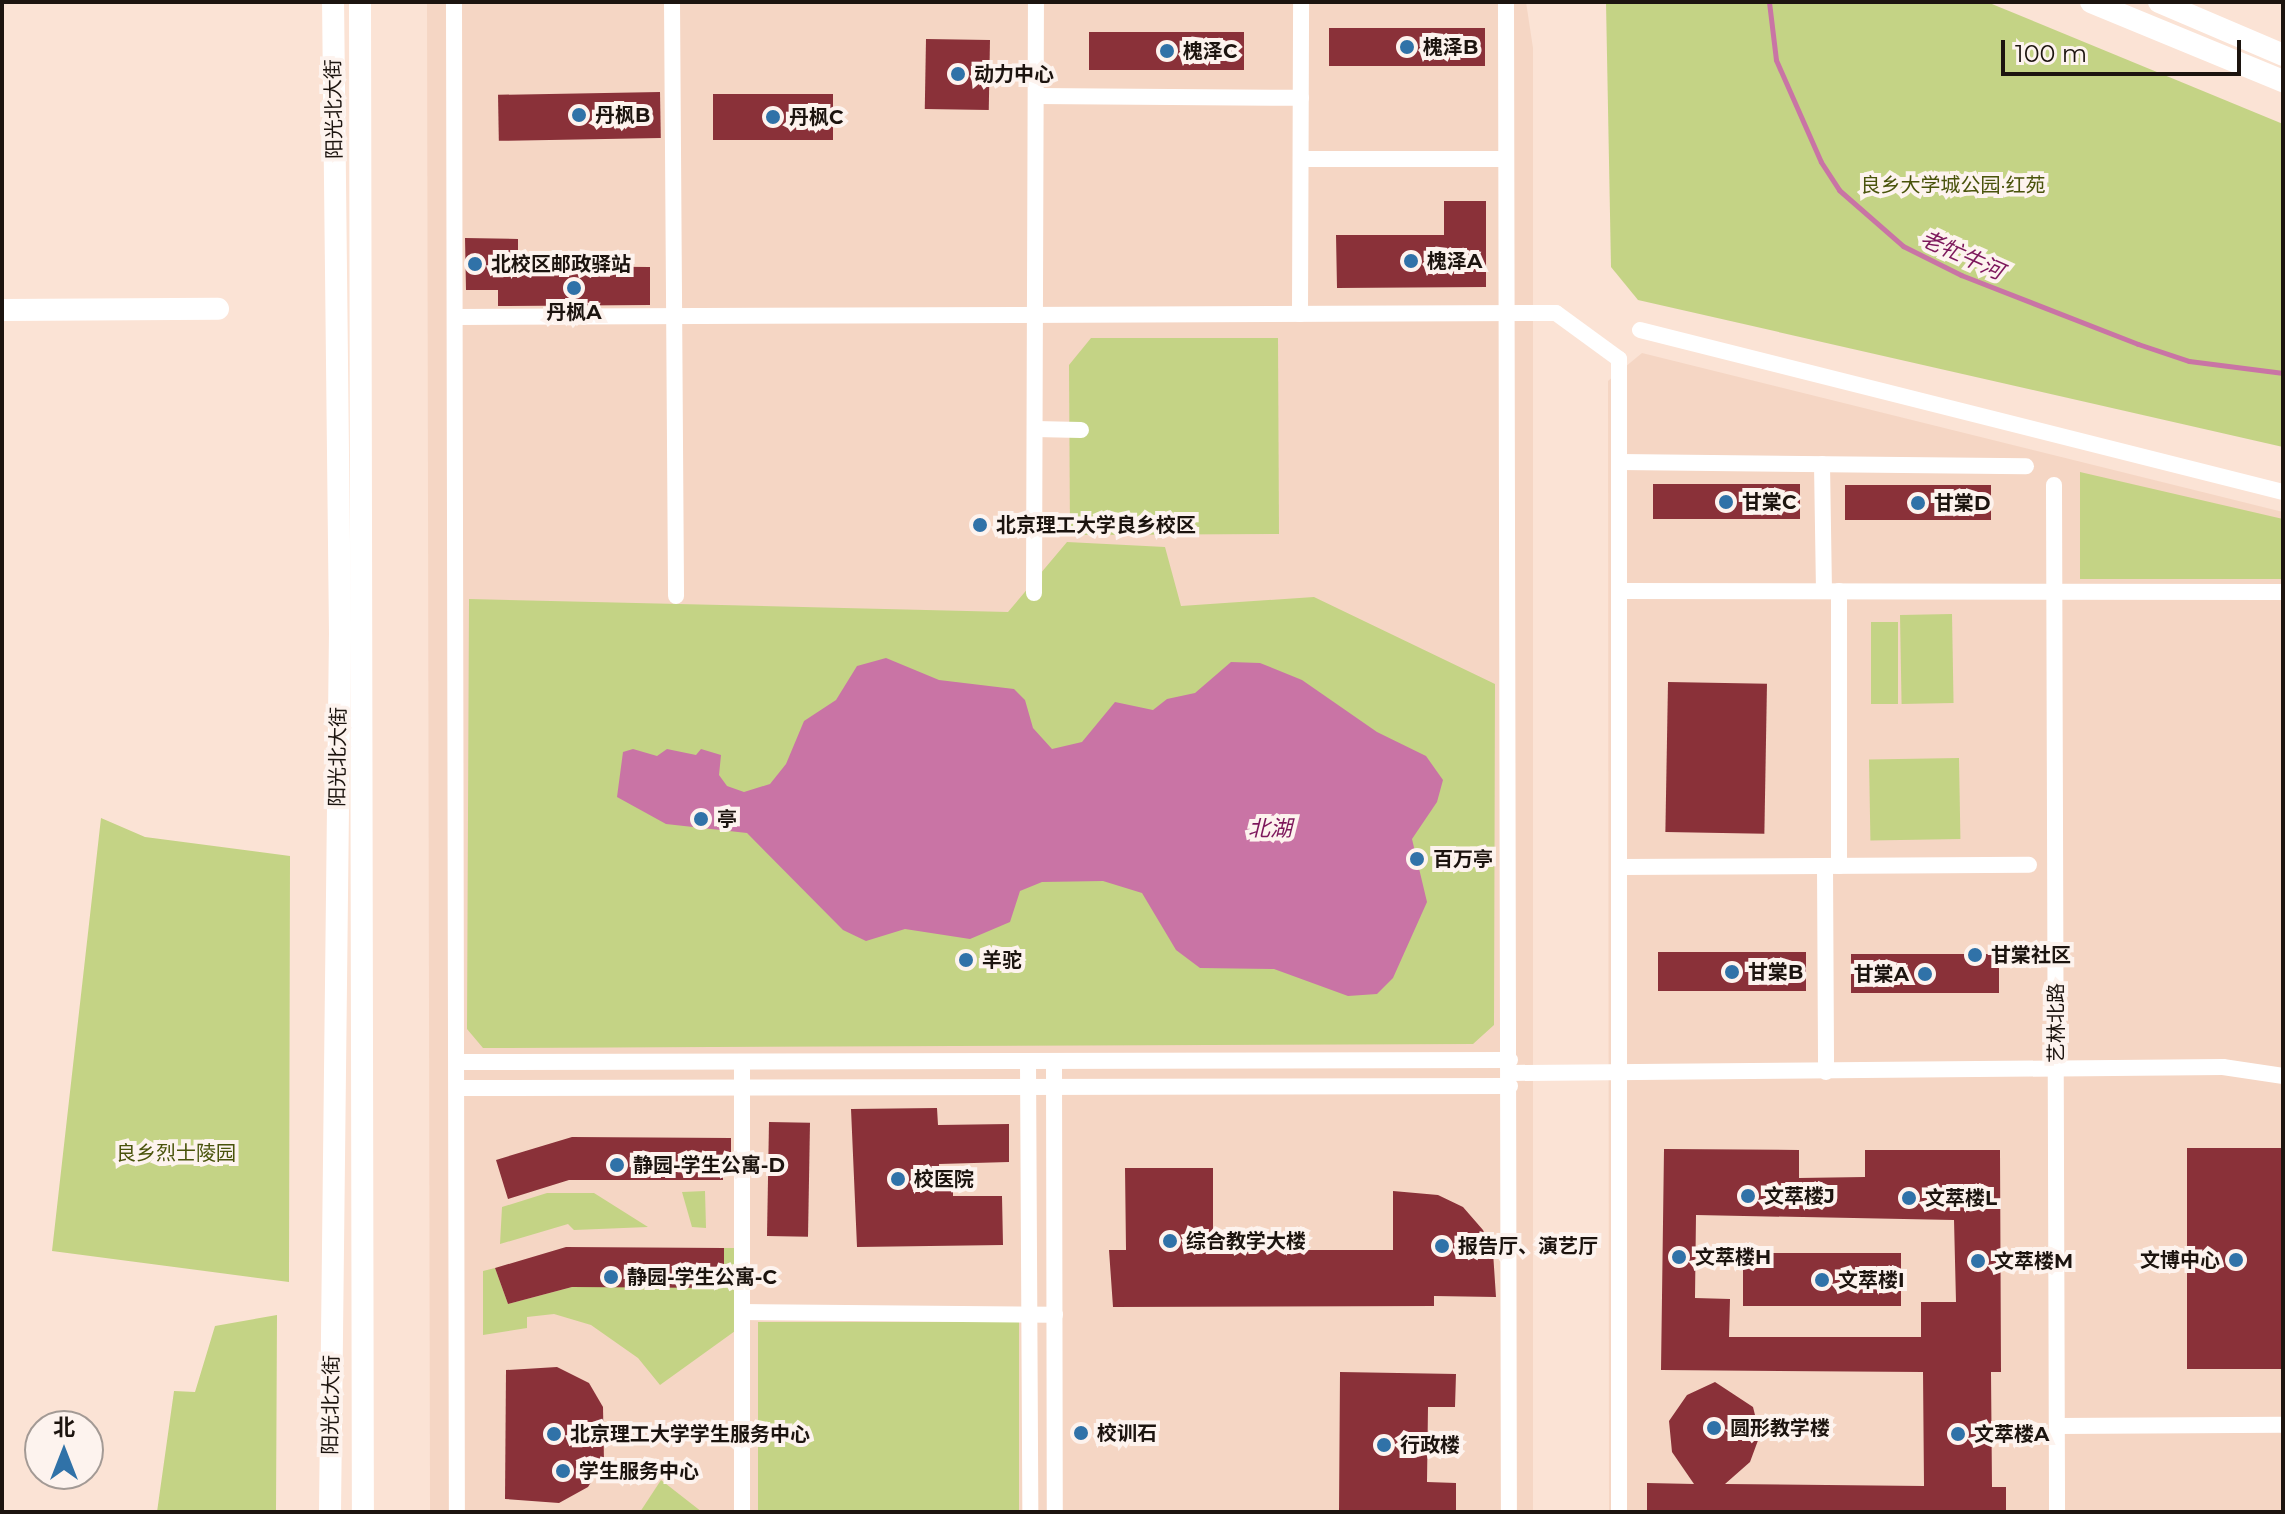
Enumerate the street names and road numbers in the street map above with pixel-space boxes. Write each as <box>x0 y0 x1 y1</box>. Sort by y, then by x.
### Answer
street label: 阳光北大街 <box>321 59 347 159</box>
street label: 阳光北大街 <box>325 707 351 807</box>
street label: 艺林北路 <box>2044 983 2068 1063</box>
street label: 阳光北大街 <box>318 1355 344 1455</box>

